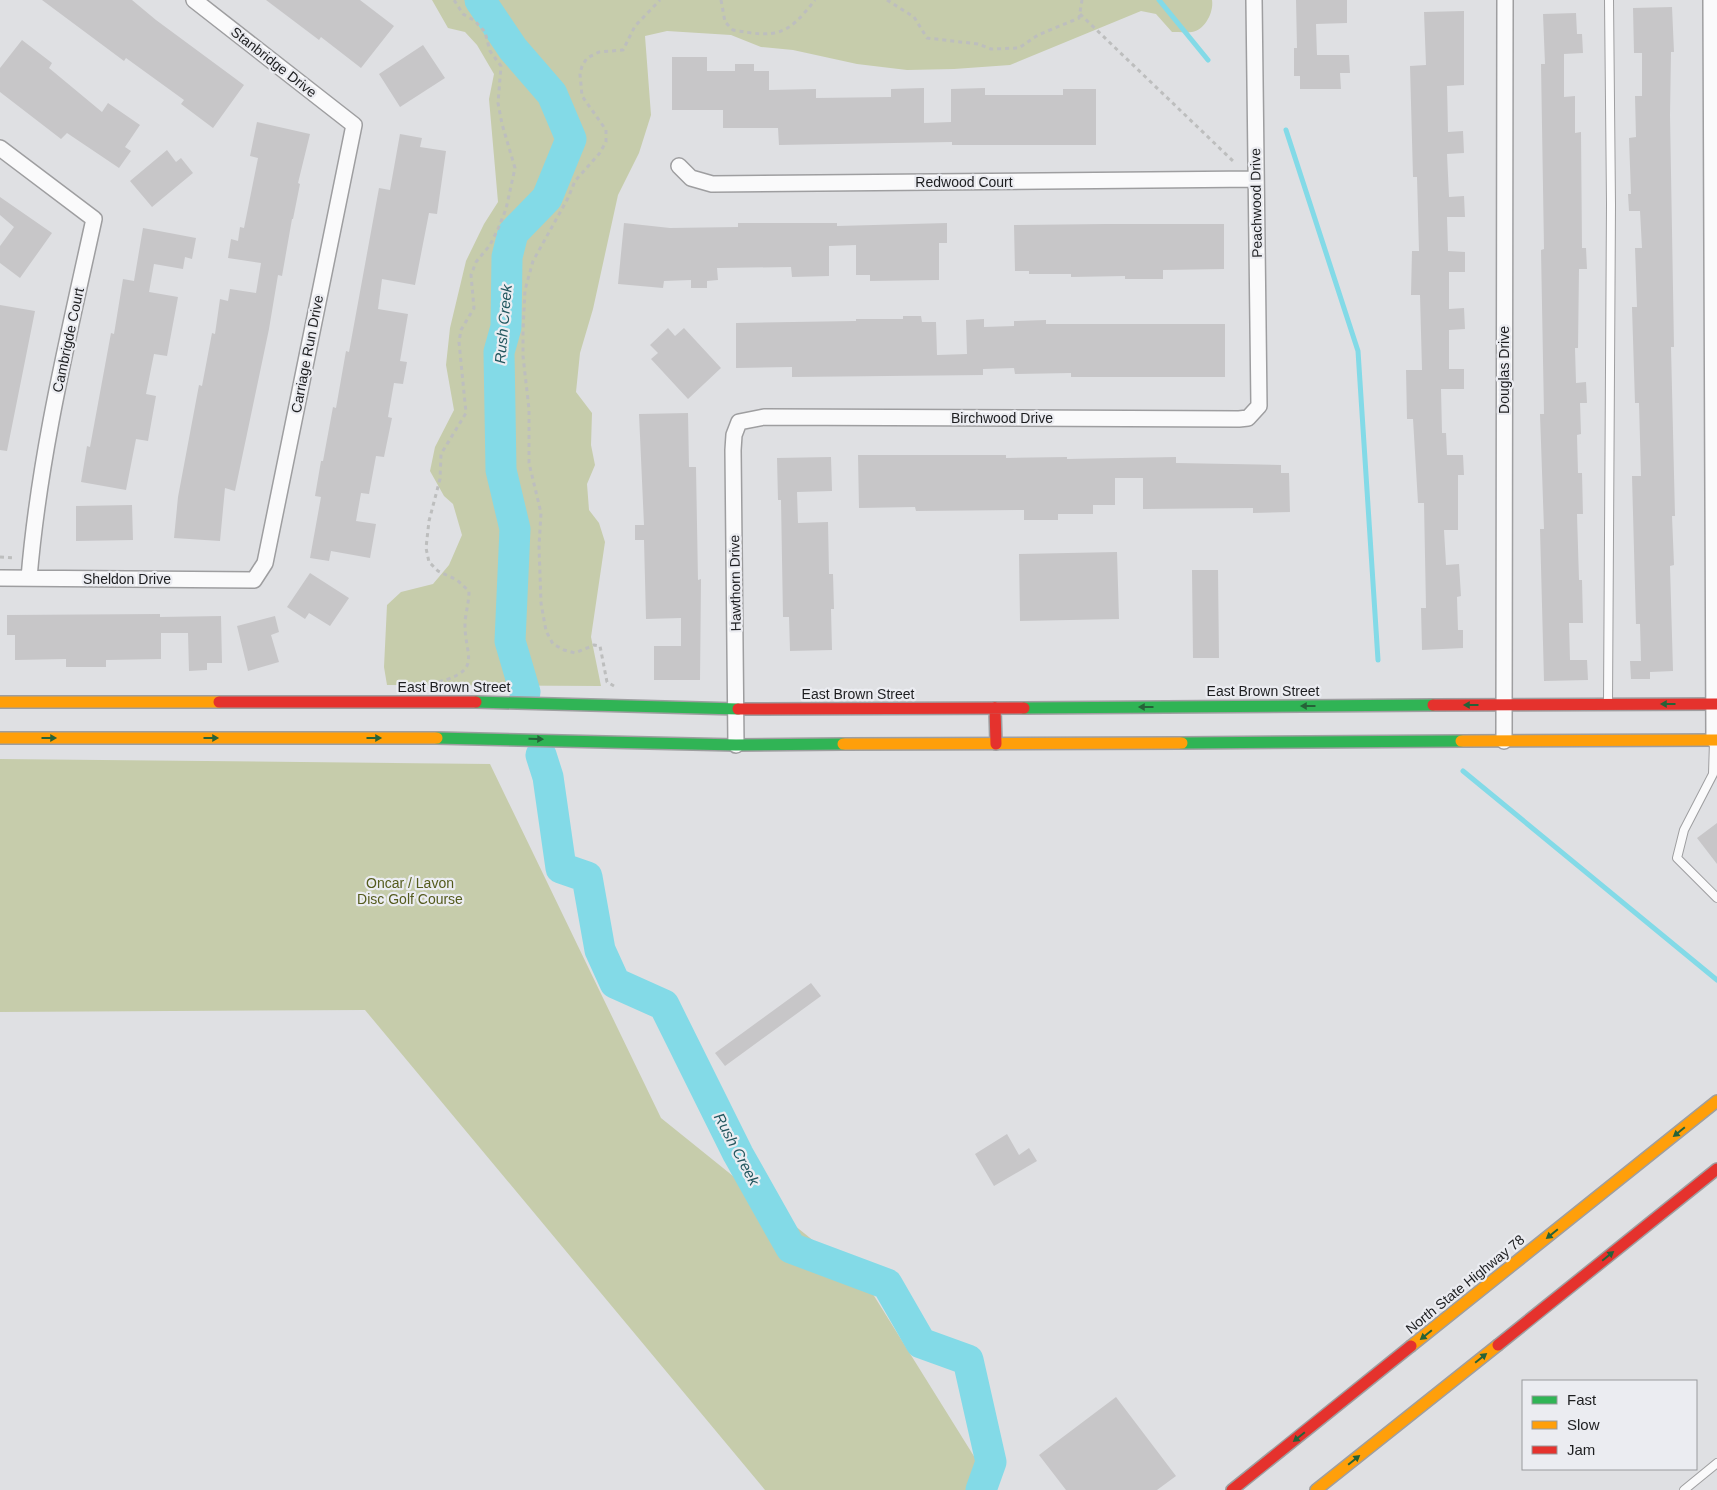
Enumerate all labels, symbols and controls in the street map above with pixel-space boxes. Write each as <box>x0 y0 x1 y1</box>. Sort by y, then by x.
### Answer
street label: Stanbridge Drive <box>228 24 320 101</box>
street label: Peachwood Drive <box>1247 148 1265 258</box>
street label: Redwood Court <box>915 174 1013 190</box>
water label: Rush Creek <box>491 282 515 364</box>
street label: Cambrigde Court <box>49 286 87 394</box>
street label: Carriage Run Drive <box>288 293 326 414</box>
street label: Douglas Drive <box>1496 326 1512 414</box>
street label: Birchwood Drive <box>951 410 1053 426</box>
street label: Hawthorn Drive <box>726 534 744 631</box>
street label: Sheldon Drive <box>83 571 171 587</box>
street label: East Brown Street <box>398 679 511 695</box>
street label: East Brown Street <box>1207 683 1320 699</box>
street label: East Brown Street <box>802 686 915 702</box>
one-way arrow <box>1660 700 1676 708</box>
one-way arrow <box>1463 701 1479 709</box>
one-way arrow <box>1300 702 1316 710</box>
one-way arrow <box>1138 703 1154 711</box>
one-way arrow <box>41 734 57 742</box>
one-way arrow <box>203 734 219 742</box>
one-way arrow <box>366 734 382 742</box>
one-way arrow <box>528 735 544 743</box>
park label: Oncar / Lavon Disc Golf Course <box>357 875 463 907</box>
water label: Rush Creek <box>711 1110 764 1189</box>
one-way arrow <box>1673 1126 1686 1137</box>
one-way arrow <box>1546 1228 1559 1239</box>
street label: North State Highway 78 <box>1403 1231 1528 1337</box>
one-way arrow <box>1601 1251 1614 1262</box>
one-way arrow <box>1420 1330 1433 1341</box>
one-way arrow <box>1474 1353 1488 1363</box>
legend <box>1522 1380 1697 1470</box>
text: Fast <box>1567 1391 1597 1408</box>
text: Slow <box>1567 1416 1600 1433</box>
one-way arrow <box>1293 1431 1306 1442</box>
text: Jam <box>1567 1441 1595 1458</box>
one-way arrow <box>1348 1454 1361 1465</box>

